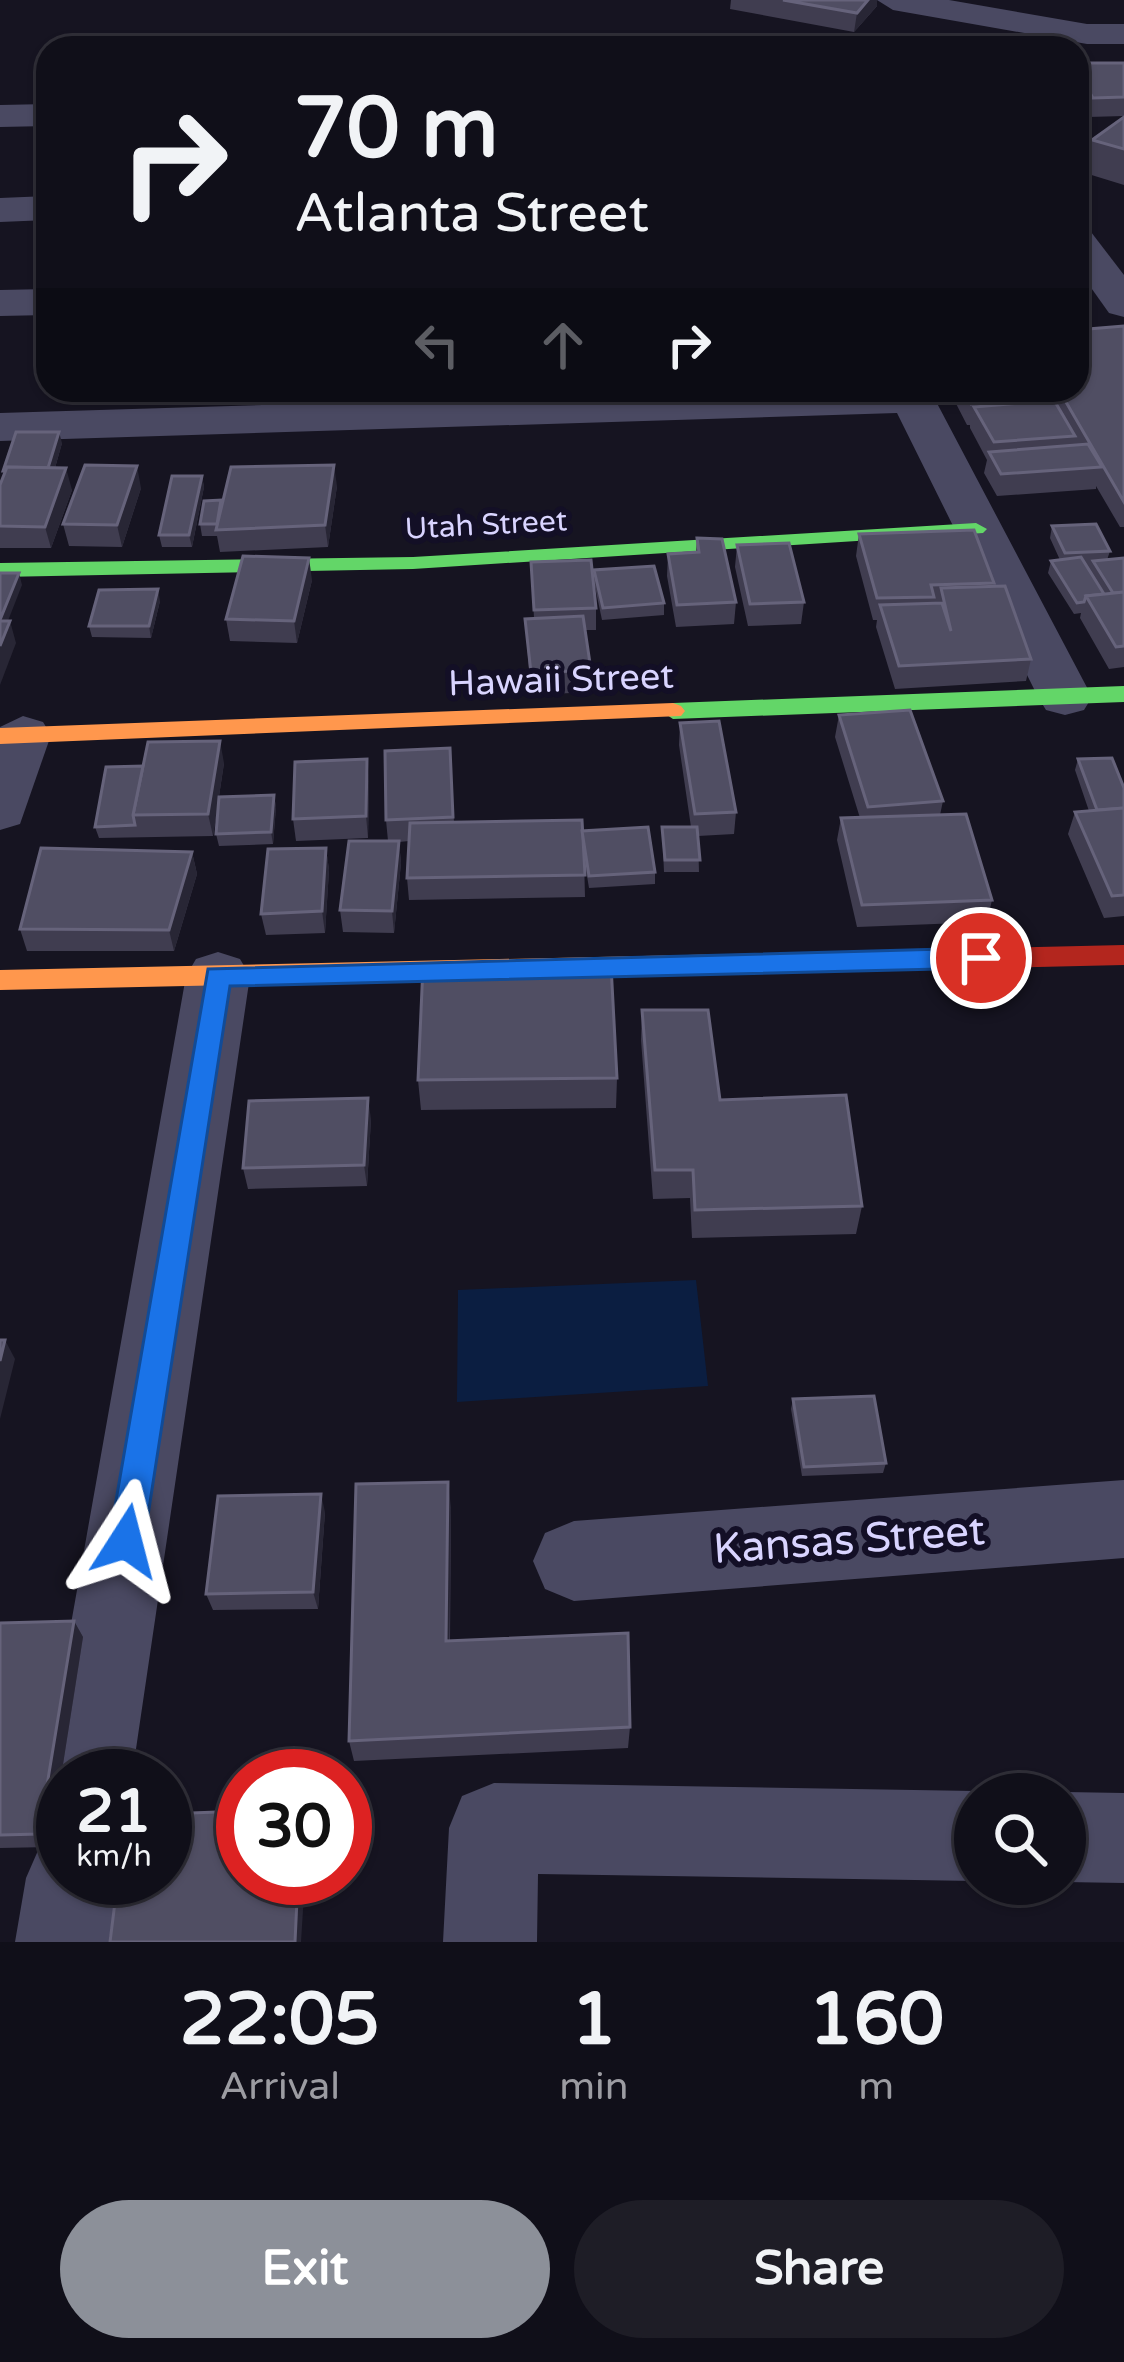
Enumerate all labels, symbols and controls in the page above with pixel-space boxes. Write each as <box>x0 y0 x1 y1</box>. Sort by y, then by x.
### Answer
text: 70 m <box>294 79 498 180</box>
icon: right <box>96 84 252 240</box>
text: Atlanta Street <box>294 181 649 246</box>
icon: left <box>404 312 470 378</box>
icon: ahead <box>530 312 596 378</box>
icon: right <box>656 312 722 378</box>
street label: Utah Street <box>404 502 568 548</box>
street label: Hawaii Street <box>447 655 675 705</box>
pin <box>930 907 1032 1009</box>
icon: arrive <box>948 925 1014 991</box>
position arrow <box>63 1478 189 1604</box>
street label: Kansas Street <box>711 1505 987 1575</box>
speed limit sign: 30 <box>216 1749 372 1905</box>
map controls <box>954 1773 1086 1905</box>
button: search <box>954 1773 1086 1905</box>
text: 21 <box>76 1776 152 1848</box>
text: km/h <box>76 1838 152 1875</box>
text: 22:05 <box>180 1977 379 2064</box>
text: 1 <box>571 1977 617 2064</box>
text: 160 <box>808 1977 944 2064</box>
text: Arrival <box>219 2063 340 2110</box>
text: min <box>559 2063 629 2110</box>
text: m <box>858 2063 894 2110</box>
button: Exit <box>60 2200 550 2338</box>
button: Share <box>574 2200 1064 2338</box>

